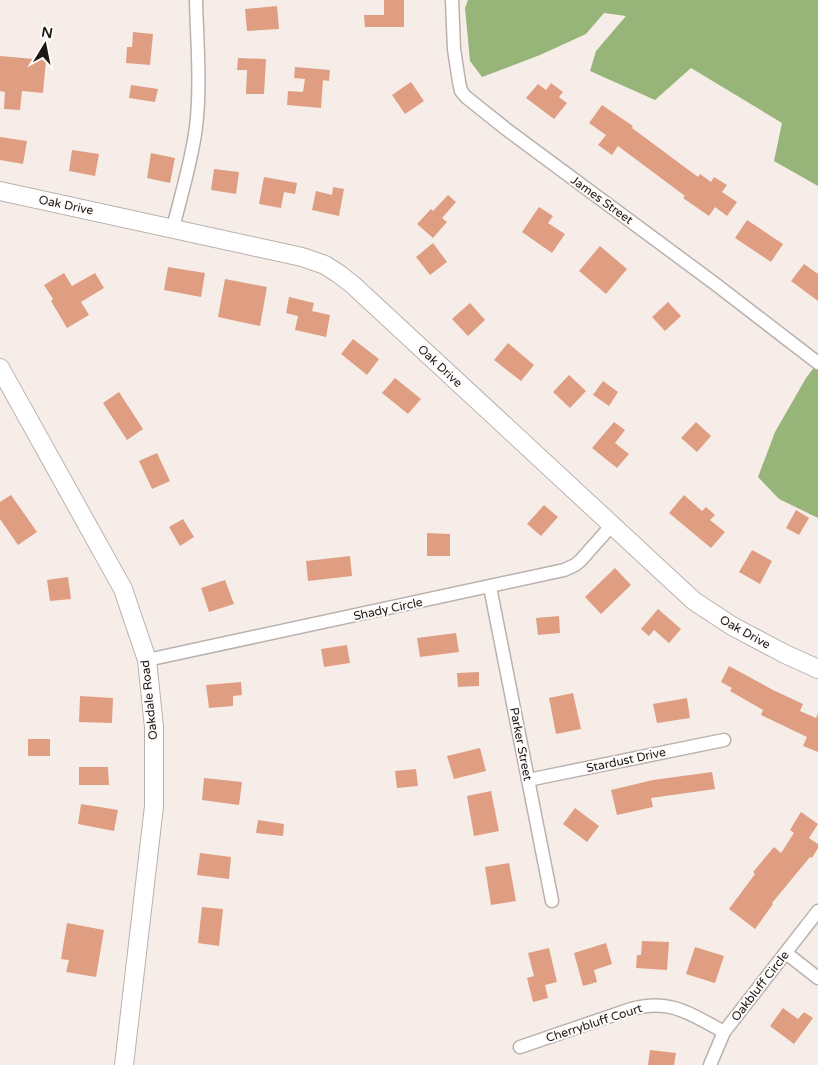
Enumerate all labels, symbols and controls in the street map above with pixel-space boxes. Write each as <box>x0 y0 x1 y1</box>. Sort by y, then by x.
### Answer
north arrow <box>20 20 70 70</box>
text: N <box>40 23 54 42</box>
street label: James Street <box>568 173 636 227</box>
street label: Oak Drive <box>37 192 95 218</box>
street label: Oak Drive <box>415 342 465 390</box>
street label: Shady Circle <box>352 595 424 623</box>
street label: Oak Drive <box>717 612 773 652</box>
street label: Oakdale Road <box>138 659 160 741</box>
street label: Parker Street <box>507 706 535 782</box>
street label: Stardust Drive <box>585 745 667 775</box>
street label: Oakbluff Circle <box>728 948 792 1024</box>
street label: Cherrybluff Court <box>544 1001 644 1045</box>

